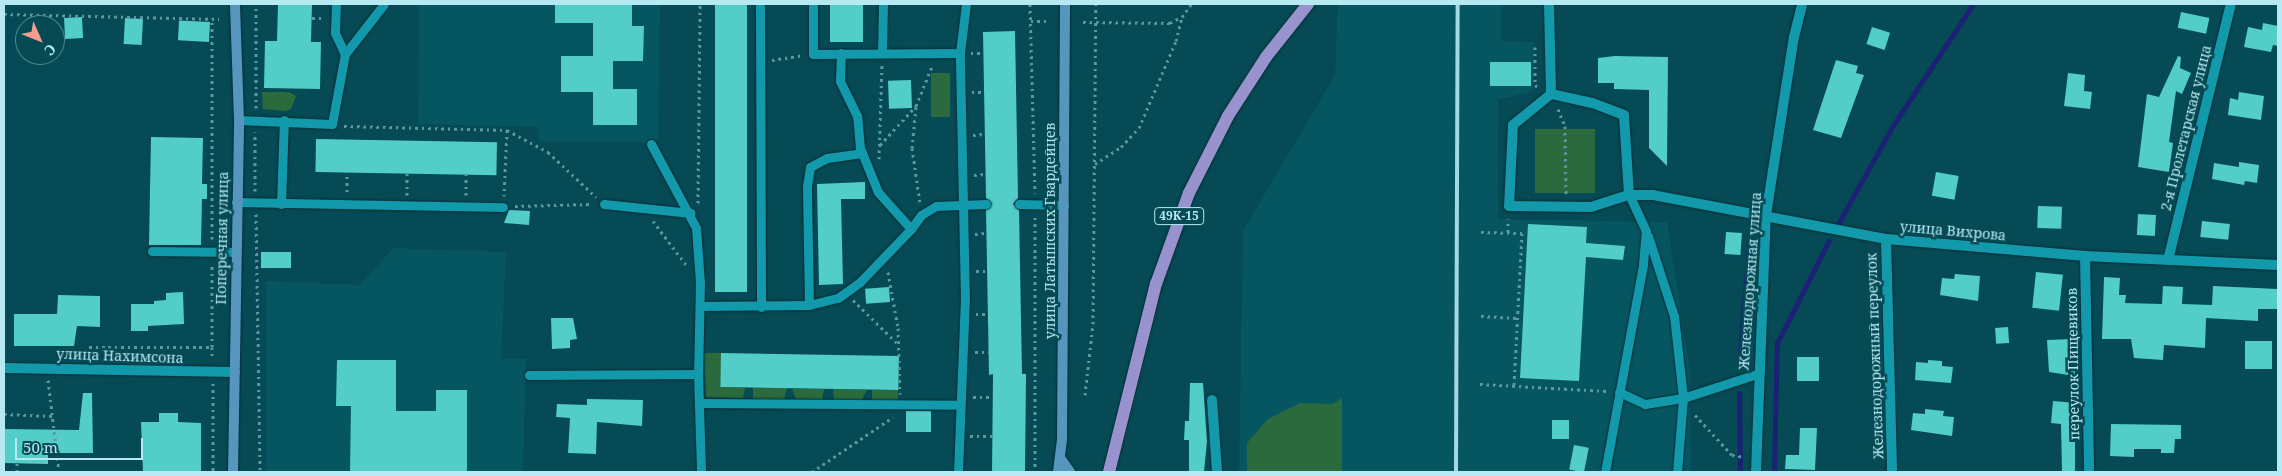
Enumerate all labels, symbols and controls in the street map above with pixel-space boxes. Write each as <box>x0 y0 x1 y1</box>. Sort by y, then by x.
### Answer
north arrow <box>15 15 65 65</box>
text: С <box>40 40 60 60</box>
street label: 2-я Пролетарская улица <box>2157 43 2215 213</box>
street label: улица Латышских Гвардейцев <box>1042 123 1058 339</box>
street label: Поперечная улица <box>212 171 232 305</box>
street label: Железнодорожная улица <box>1735 191 1765 371</box>
road number: 49К-15 <box>1154 207 1204 226</box>
street label: улица Вихрова <box>1899 218 2007 244</box>
street label: Железнодорожный переулок <box>1863 253 1887 459</box>
street label: переулок Пищевиков <box>2063 288 2083 440</box>
street label: улица Нахимсона <box>56 345 184 367</box>
scale bar <box>18 428 145 460</box>
text: 50 m <box>23 437 58 457</box>

